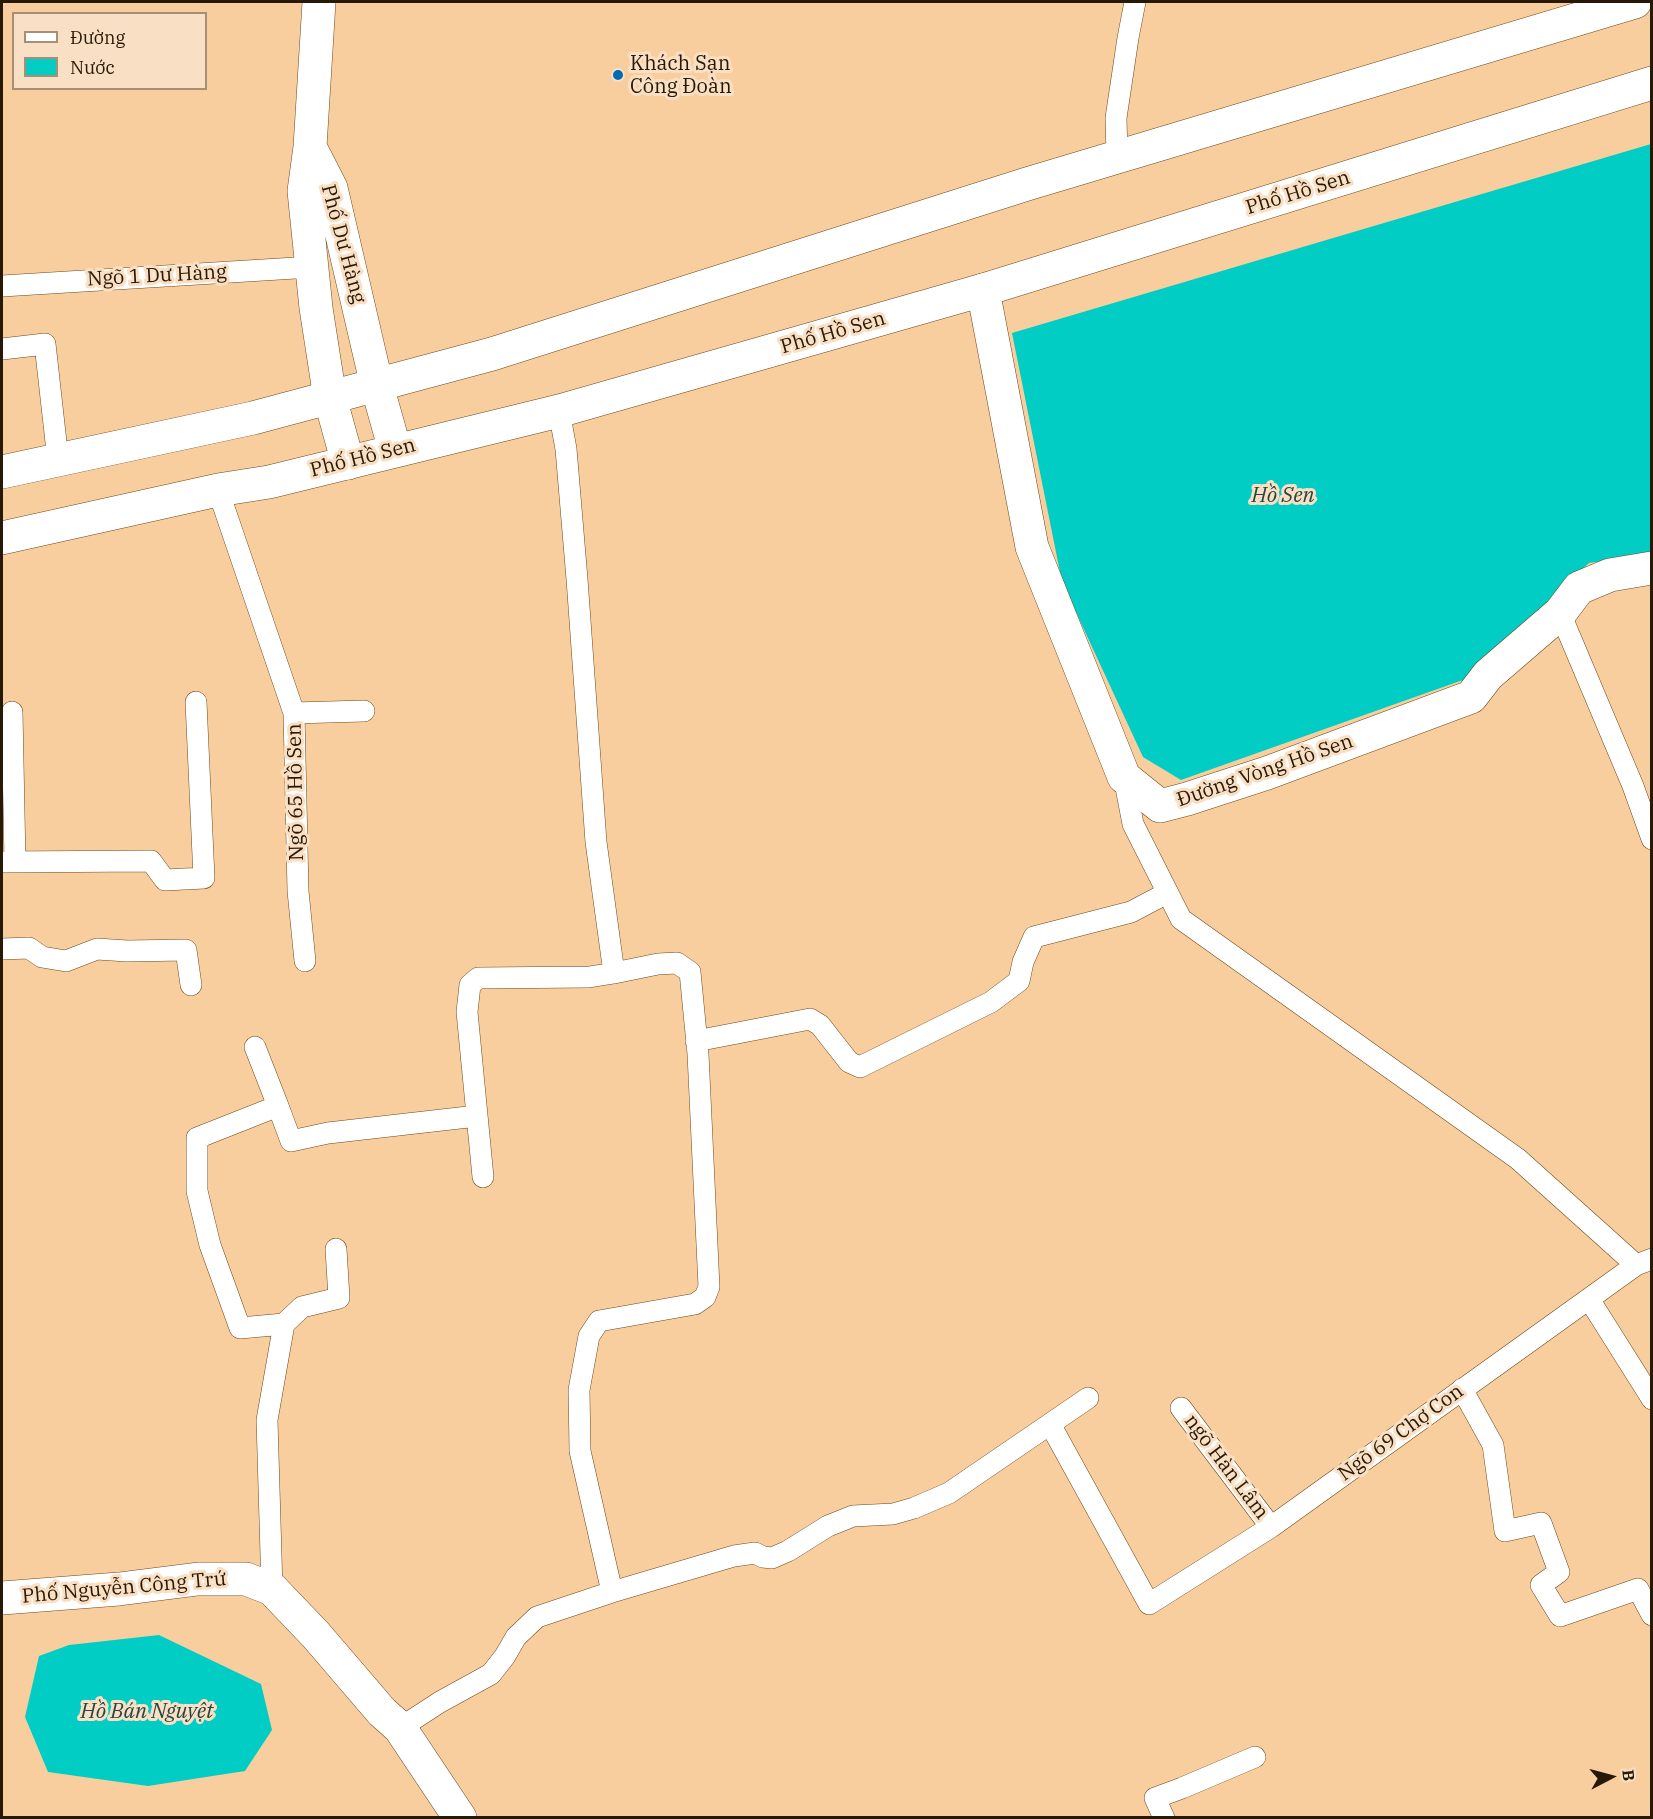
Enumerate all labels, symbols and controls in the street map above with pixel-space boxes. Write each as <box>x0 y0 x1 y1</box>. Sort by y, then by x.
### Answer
legend <box>12 12 207 90</box>
text: Đường <box>70 26 125 49</box>
place label: Khách Sạn Công Đoàn <box>630 52 732 99</box>
text: Nước <box>70 56 115 79</box>
marker: Khách Sạn Công Đoàn <box>611 68 625 82</box>
street label: Phố Hồ Sen <box>1243 166 1353 220</box>
street label: Phố Dư Hàng <box>316 182 370 306</box>
street label: Ngõ 1 Dư Hàng <box>86 260 228 292</box>
street label: Phố Hồ Sen <box>778 307 888 359</box>
street label: Phố Hồ Sen <box>308 433 418 483</box>
water label: Hồ Sen <box>1252 483 1314 509</box>
street label: Ngõ 65 Hồ Sen <box>283 723 309 861</box>
street label: Đường Vòng Hồ Sen <box>1174 730 1356 812</box>
street label: Ngõ 69 Chợ Con <box>1334 1380 1468 1486</box>
street label: ngõ Hàn Lâm <box>1179 1410 1273 1524</box>
street label: Phố Nguyễn Công Trứ <box>21 1567 227 1609</box>
water label: Hồ Bán Nguyệt <box>80 1699 214 1725</box>
north arrow <box>1581 1747 1641 1807</box>
text: B <box>1618 1768 1639 1782</box>

